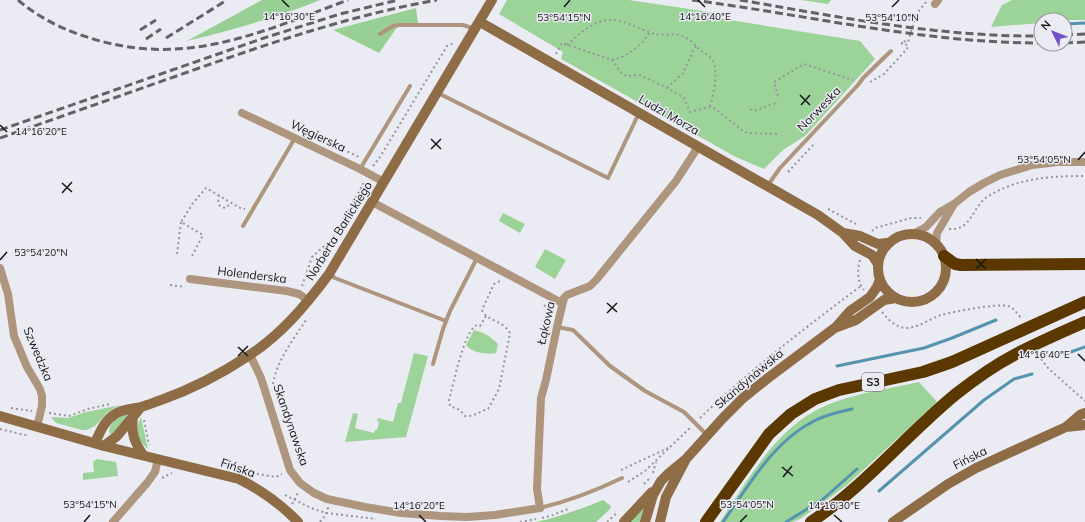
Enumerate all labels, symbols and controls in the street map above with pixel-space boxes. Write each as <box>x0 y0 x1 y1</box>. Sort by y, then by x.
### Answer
text: 14°16'30"E <box>263 10 315 23</box>
text: 14°16'40"E <box>679 10 731 23</box>
text: 53°54'15"N <box>537 11 591 24</box>
text: 53°54'10"N <box>865 11 919 24</box>
north arrow <box>1033 12 1073 52</box>
text: N <box>1038 17 1054 33</box>
street label: Norweska <box>794 83 844 134</box>
street label: Ludzi Morza <box>636 91 702 138</box>
street label: Węgierska <box>288 116 348 155</box>
text: 14°16'20"E <box>15 125 67 138</box>
text: 53°54'05"N <box>1017 153 1071 166</box>
street label: Norberta Barlickiego <box>302 178 375 283</box>
text: 53°54'20"N <box>14 246 68 259</box>
street label: Holenderska <box>217 263 288 286</box>
street label: Łąkowa <box>533 300 558 347</box>
street label: Szwedzka <box>20 325 57 383</box>
street label: Skandynawska <box>711 346 786 412</box>
text: 14°16'40"E <box>1018 348 1070 361</box>
road number: S3 <box>862 373 884 391</box>
street label: Skandynawska <box>271 382 312 468</box>
street label: Fińska <box>950 443 989 472</box>
street label: Fińska <box>219 455 258 480</box>
text: 53°54'15"N <box>63 498 117 511</box>
text: 53°54'05"N <box>720 498 774 511</box>
text: 14°16'20"E <box>393 499 445 512</box>
text: 14°16'30"E <box>808 499 860 512</box>

